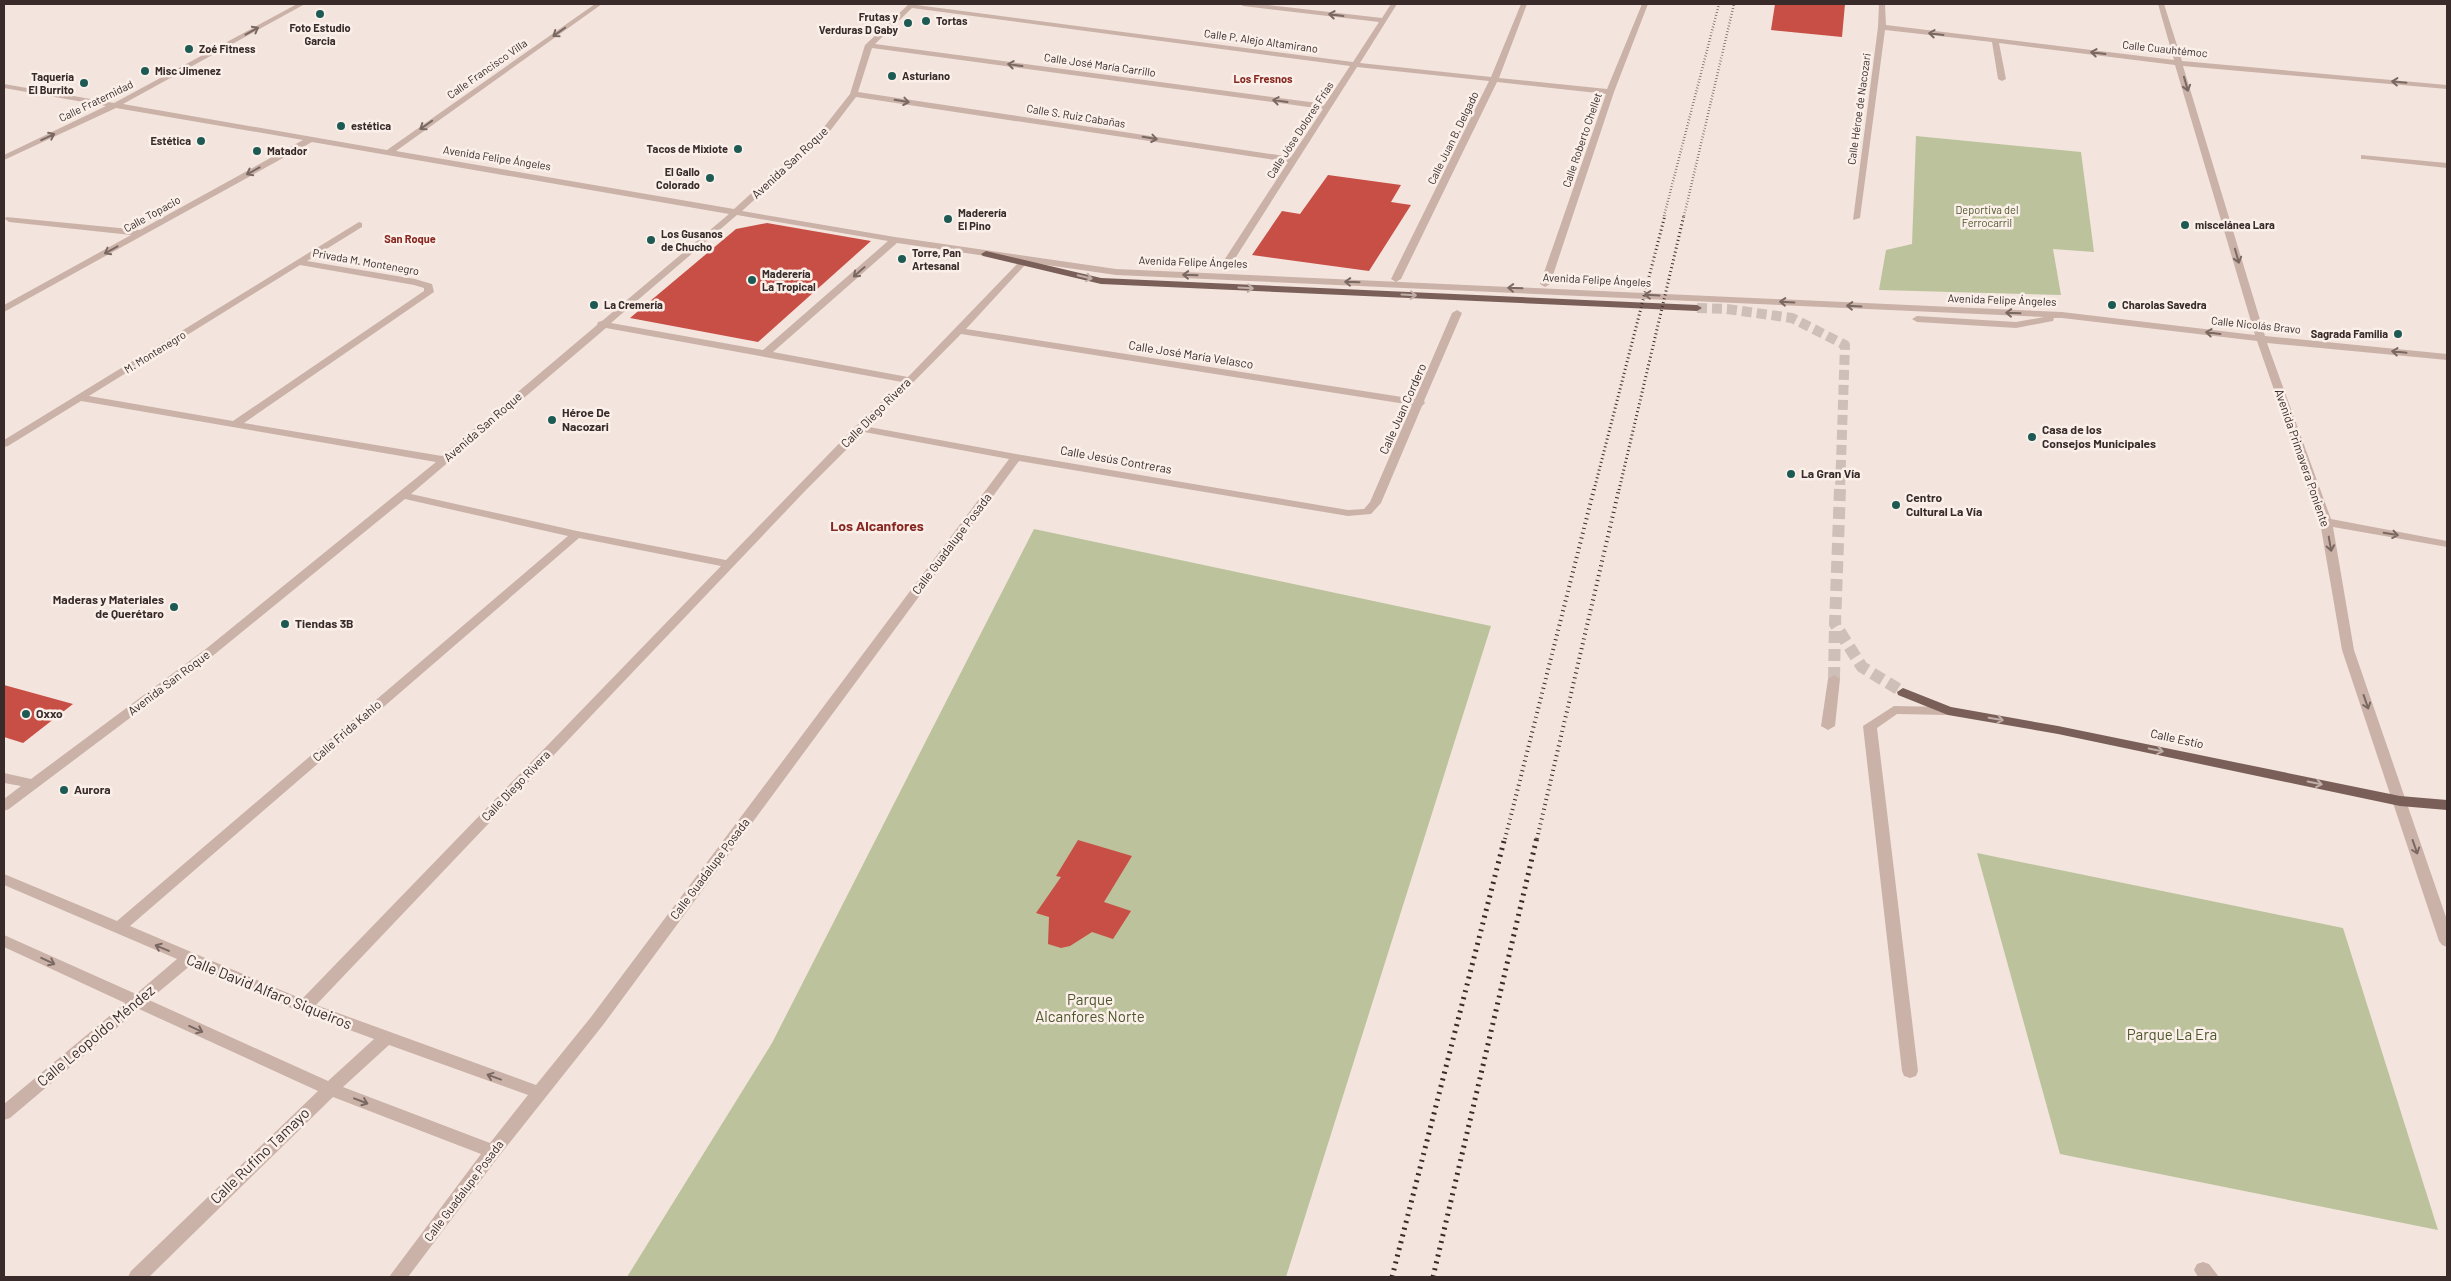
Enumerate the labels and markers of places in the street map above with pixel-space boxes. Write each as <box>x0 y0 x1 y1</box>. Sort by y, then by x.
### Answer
marker: Foto Estudio Garcia <box>314 8 326 20</box>
place label: Frutas y Verduras D Gaby <box>819 10 898 36</box>
place label: Tortas <box>936 14 968 27</box>
marker: Tortas <box>920 15 932 27</box>
marker: Frutas y Verduras D Gaby <box>902 17 914 29</box>
place label: Foto Estudio Garcia <box>289 21 351 47</box>
place label: Zoé Fitness <box>199 42 256 55</box>
marker: Zoé Fitness <box>183 43 195 55</box>
place label: Misc Jimenez <box>155 64 221 77</box>
marker: Misc Jimenez <box>139 65 151 77</box>
place label: Asturiano <box>902 69 950 82</box>
place label: Taquería El Burrito <box>28 70 74 96</box>
marker: Asturiano <box>886 70 898 82</box>
marker: Taquería El Burrito <box>78 77 90 89</box>
place label: estética <box>351 119 391 132</box>
marker: estética <box>335 120 347 132</box>
place label: Estética <box>150 134 191 147</box>
marker: Estética <box>195 135 207 147</box>
place label: Tacos de Mixiote <box>647 142 728 155</box>
marker: Tacos de Mixiote <box>732 143 744 155</box>
place label: Matador <box>267 144 308 157</box>
marker: Matador <box>251 145 263 157</box>
place label: El Gallo Colorado <box>656 165 700 191</box>
marker: El Gallo Colorado <box>704 172 716 184</box>
place label: Maderería El Pino <box>958 206 1007 232</box>
marker: Maderería El Pino <box>942 213 954 225</box>
place label: miscelánea Lara <box>2195 218 2275 231</box>
marker: miscelánea Lara <box>2179 219 2191 231</box>
place label: Los Gusanos de Chucho <box>661 227 723 253</box>
marker: Los Gusanos de Chucho <box>645 234 657 246</box>
place label: Torre, Pan Artesanal <box>912 246 961 272</box>
marker: Torre, Pan Artesanal <box>896 253 908 265</box>
place label: Maderería La Tropical <box>762 267 816 293</box>
marker: Maderería La Tropical <box>746 274 758 286</box>
place label: La Cremería <box>604 298 663 311</box>
place label: Charolas Savedra <box>2122 298 2207 311</box>
marker: La Cremería <box>588 299 600 311</box>
marker: Charolas Savedra <box>2106 299 2118 311</box>
place label: Sagrada Familia <box>2311 327 2388 340</box>
marker: Sagrada Familia <box>2392 328 2404 340</box>
place label: Héroe De Nacozari <box>562 405 611 433</box>
marker: Héroe De Nacozari <box>546 414 558 426</box>
place label: Casa de los Consejos Municipales <box>2042 422 2156 450</box>
marker: Casa de los Consejos Municipales <box>2026 431 2038 443</box>
place label: La Gran Vía <box>1801 466 1860 480</box>
marker: La Gran Vía <box>1785 468 1797 480</box>
place label: Centro Cultural La Vía <box>1906 490 1982 518</box>
marker: Centro Cultural La Vía <box>1890 499 1902 511</box>
place label: Maderas y Materiales de Querétaro <box>53 592 164 620</box>
marker: Maderas y Materiales de Querétaro <box>168 601 180 613</box>
place label: Tiendas 3B <box>295 616 354 630</box>
marker: Tiendas 3B <box>279 618 291 630</box>
place label: Oxxo <box>36 706 63 720</box>
marker: Oxxo <box>20 708 32 720</box>
place label: Aurora <box>74 782 111 796</box>
marker: Aurora <box>58 784 70 796</box>

